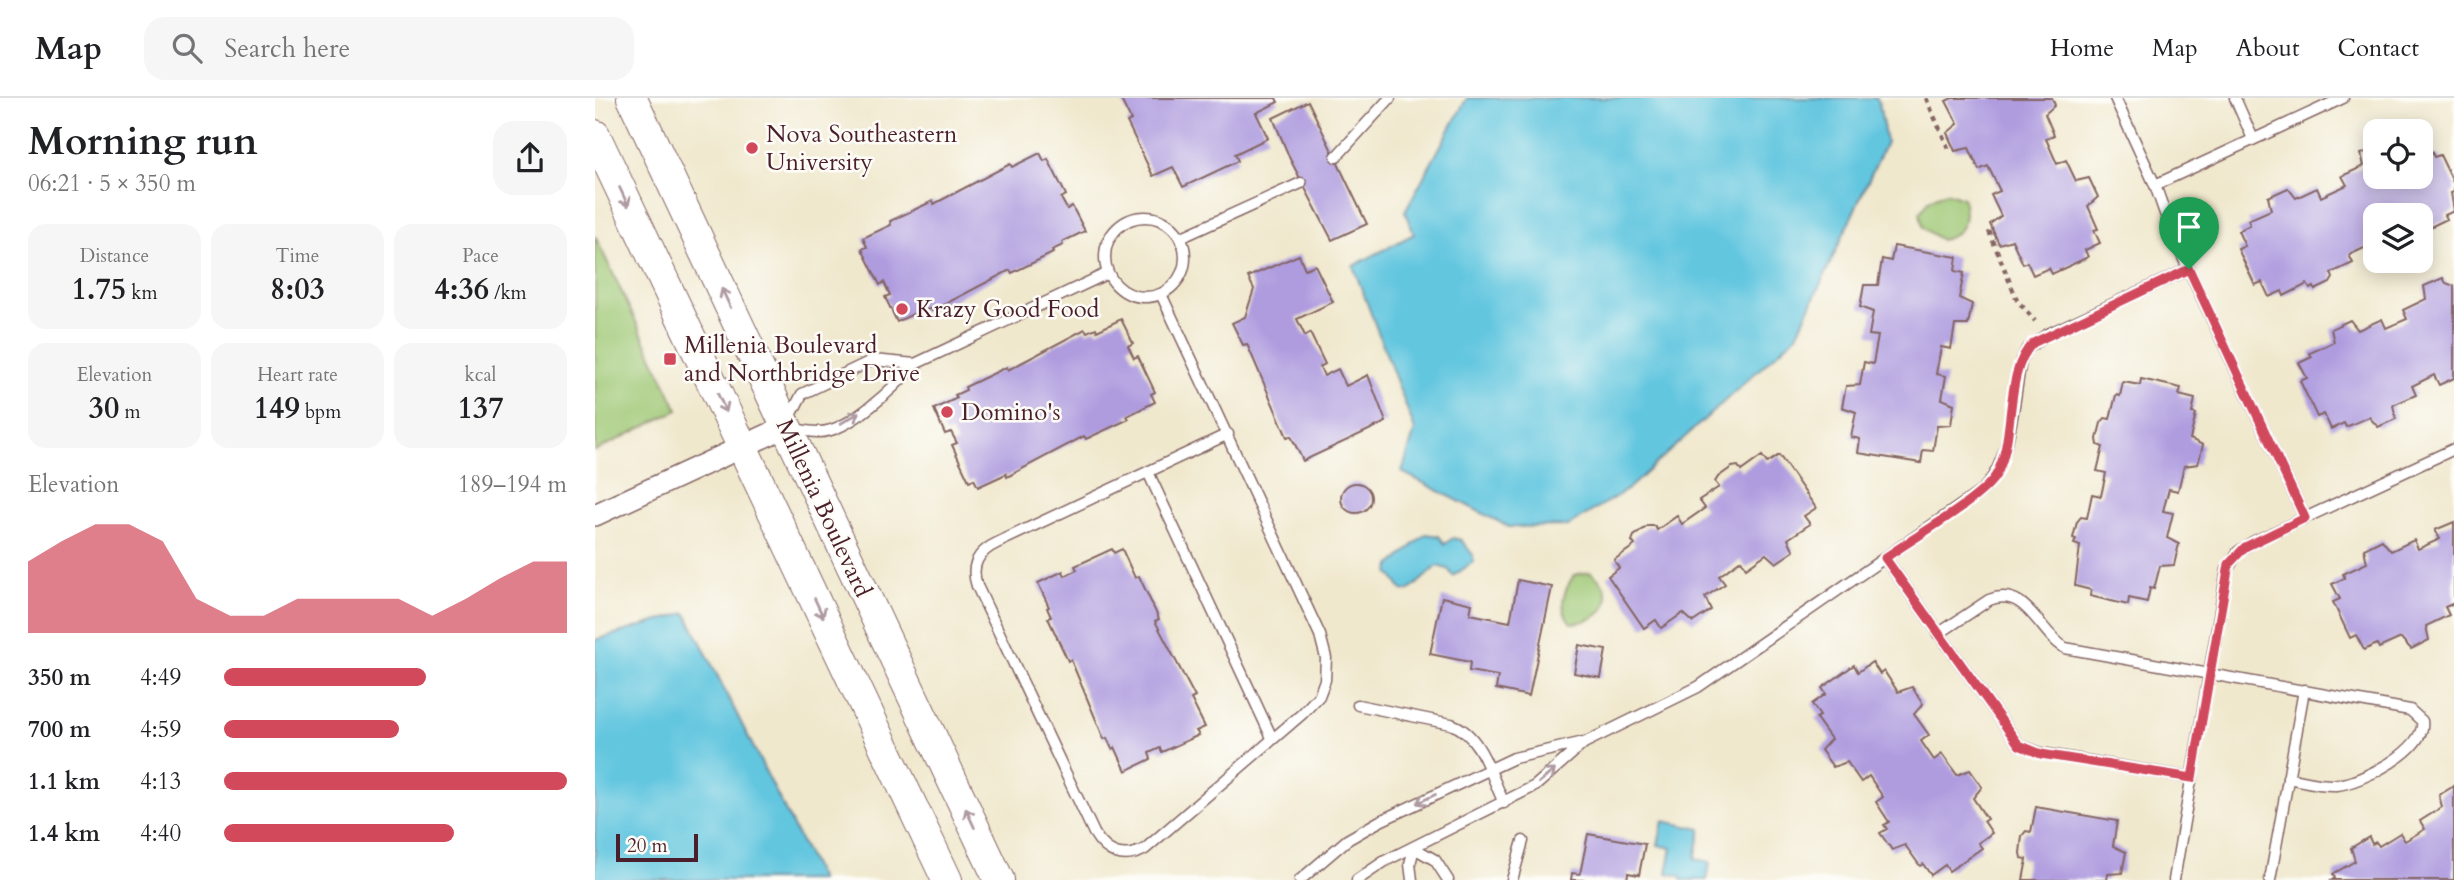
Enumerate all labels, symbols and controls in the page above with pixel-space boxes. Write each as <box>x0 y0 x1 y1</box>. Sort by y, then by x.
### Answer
search box <box>144 17 634 80</box>
text: Map <box>35 26 102 71</box>
icon: search <box>168 29 206 67</box>
text: Search here <box>224 31 350 66</box>
text: Home <box>2050 32 2114 65</box>
text: Map <box>2152 32 2198 65</box>
text: About <box>2236 32 2300 65</box>
text: Contact <box>2338 32 2419 65</box>
text: Morning run <box>28 116 258 168</box>
place label: Nova Southeastern University <box>766 118 958 179</box>
map controls <box>2363 119 2433 273</box>
button: locate <box>2363 119 2433 189</box>
button: share <box>493 121 567 195</box>
marker: Nova Southeastern University <box>744 140 760 156</box>
text: 06:21 · 5 × 350 m <box>28 168 196 199</box>
one-way arrow <box>618 186 631 207</box>
pin <box>2159 197 2219 269</box>
button: layers <box>2363 203 2433 273</box>
icon: arrive <box>2170 208 2208 246</box>
text: Distance <box>80 243 149 269</box>
text: Time <box>276 243 319 269</box>
text: Pace <box>462 243 499 269</box>
text: 1.75 <box>71 269 126 310</box>
text: 8:03 <box>270 269 325 310</box>
text: 4:36 <box>434 269 489 310</box>
text: km <box>126 280 158 306</box>
text: /km <box>489 280 527 306</box>
one-way arrow <box>718 288 731 309</box>
place label: Krazy Good Food <box>916 293 1100 326</box>
marker: Krazy Good Food <box>894 301 910 317</box>
place label: Millenia Boulevard and Northbridge Drive <box>684 329 920 390</box>
marker: Millenia Boulevard and Northbridge Drive <box>662 351 678 367</box>
text: Elevation <box>77 362 152 388</box>
text: Heart rate <box>257 362 338 388</box>
text: kcal <box>465 362 496 388</box>
text: 30 <box>89 388 119 429</box>
text: 149 <box>254 388 300 429</box>
text: 137 <box>457 388 504 429</box>
one-way arrow <box>716 392 729 413</box>
place label: Domino's <box>961 396 1061 429</box>
text: m <box>119 399 140 425</box>
text: bpm <box>300 399 341 425</box>
marker: Domino's <box>939 404 955 420</box>
one-way arrow <box>839 411 859 425</box>
street label: Millenia Boulevard <box>768 414 879 603</box>
text: Elevation <box>28 469 119 500</box>
text: 189–194 m <box>458 469 567 500</box>
one-way arrow <box>813 597 826 618</box>
text: 350 m <box>28 662 91 693</box>
text: 4:49 <box>140 662 181 693</box>
text: 700 m <box>28 714 91 745</box>
text: 4:59 <box>140 714 181 745</box>
text: 1.1 km <box>28 766 100 797</box>
text: 4:13 <box>140 766 181 797</box>
one-way arrow <box>1537 769 1555 784</box>
one-way arrow <box>1416 792 1437 806</box>
one-way arrow <box>963 808 976 829</box>
text: 1.4 km <box>28 818 100 849</box>
text: 4:40 <box>140 818 181 849</box>
scale bar <box>616 831 698 863</box>
text: 20 m <box>627 833 668 859</box>

